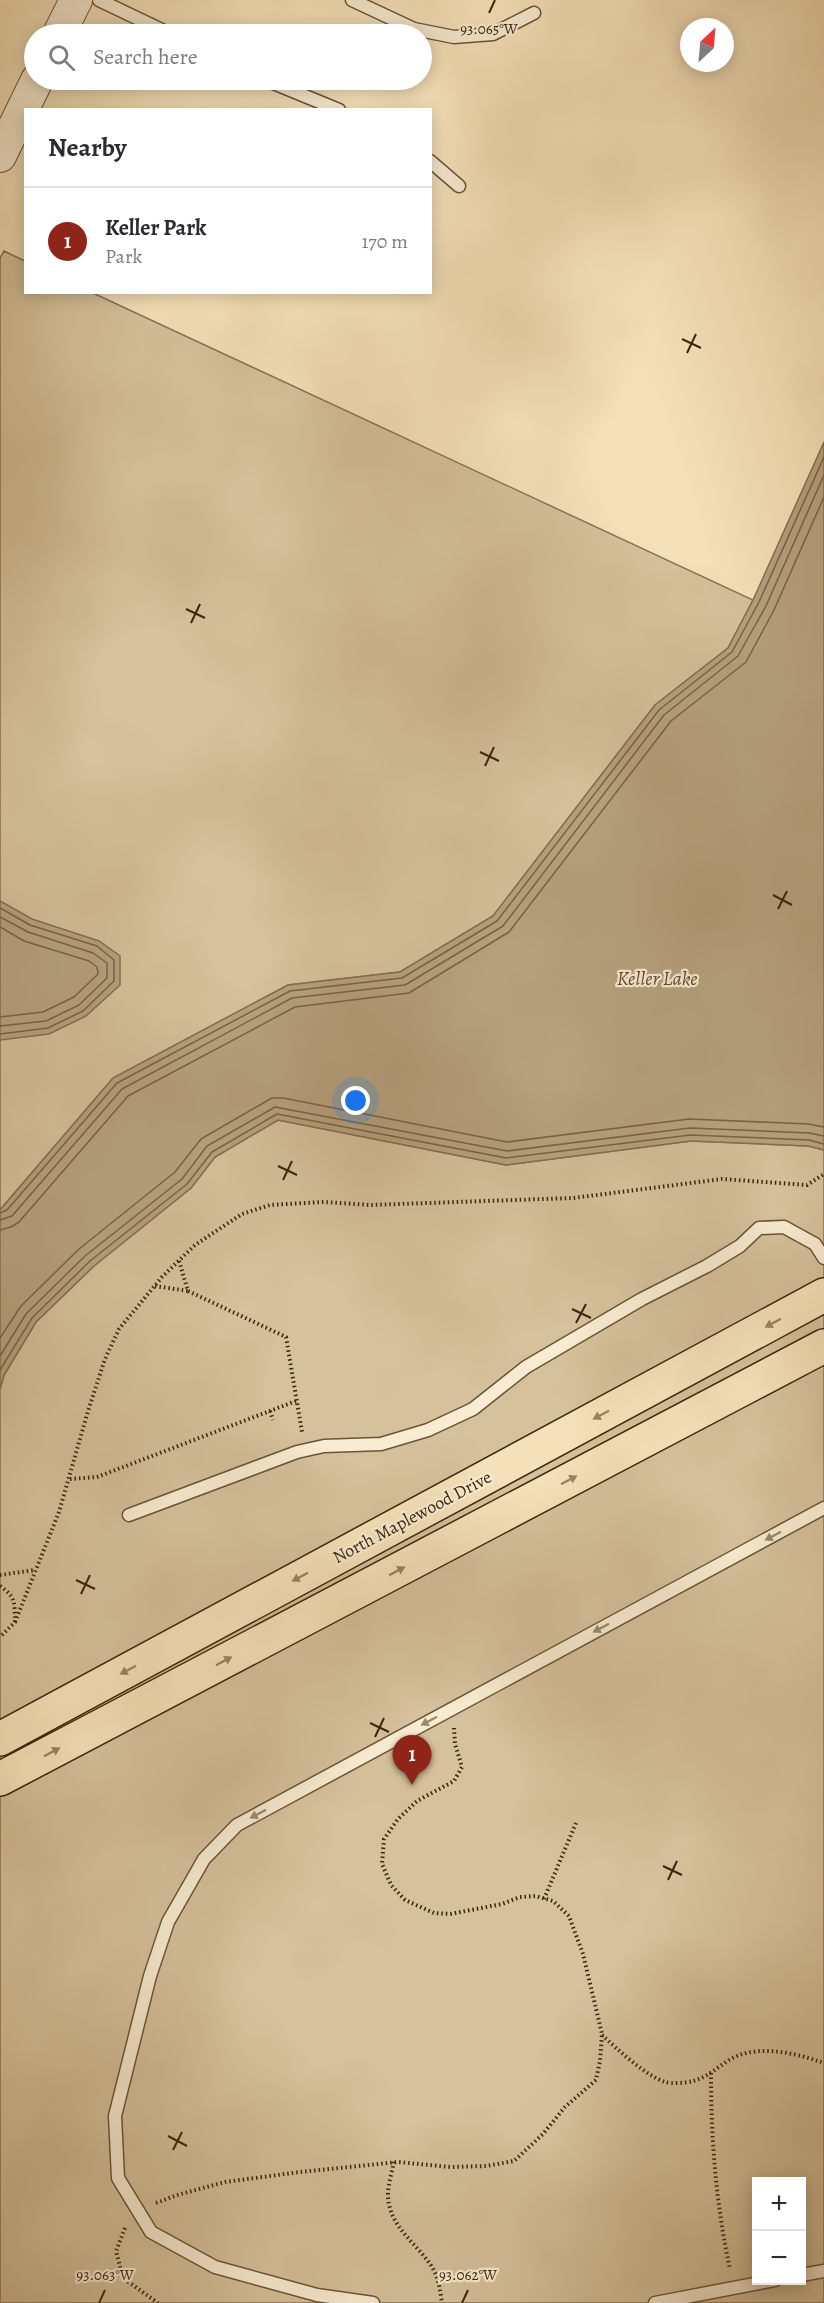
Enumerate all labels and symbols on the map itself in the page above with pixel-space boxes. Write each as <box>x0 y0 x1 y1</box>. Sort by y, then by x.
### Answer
north arrow <box>680 18 734 72</box>
text: 93.065°W <box>460 19 518 39</box>
water label: Keller Lake <box>617 965 697 992</box>
your location <box>341 1086 370 1115</box>
one-way arrow <box>764 1318 781 1328</box>
one-way arrow <box>592 1410 609 1420</box>
street label: North Maplewood Drive <box>328 1465 496 1569</box>
one-way arrow <box>561 1475 578 1485</box>
one-way arrow <box>764 1531 781 1541</box>
one-way arrow <box>388 1566 406 1576</box>
one-way arrow <box>291 1573 308 1582</box>
one-way arrow <box>592 1623 609 1633</box>
one-way arrow <box>216 1656 233 1666</box>
one-way arrow <box>119 1665 136 1675</box>
one-way arrow <box>421 1716 438 1726</box>
pin: 1 <box>392 1736 432 1785</box>
one-way arrow <box>43 1747 60 1757</box>
one-way arrow <box>249 1809 266 1819</box>
text: 93.063°W <box>76 2265 134 2285</box>
text: 93.062°W <box>439 2265 497 2285</box>

